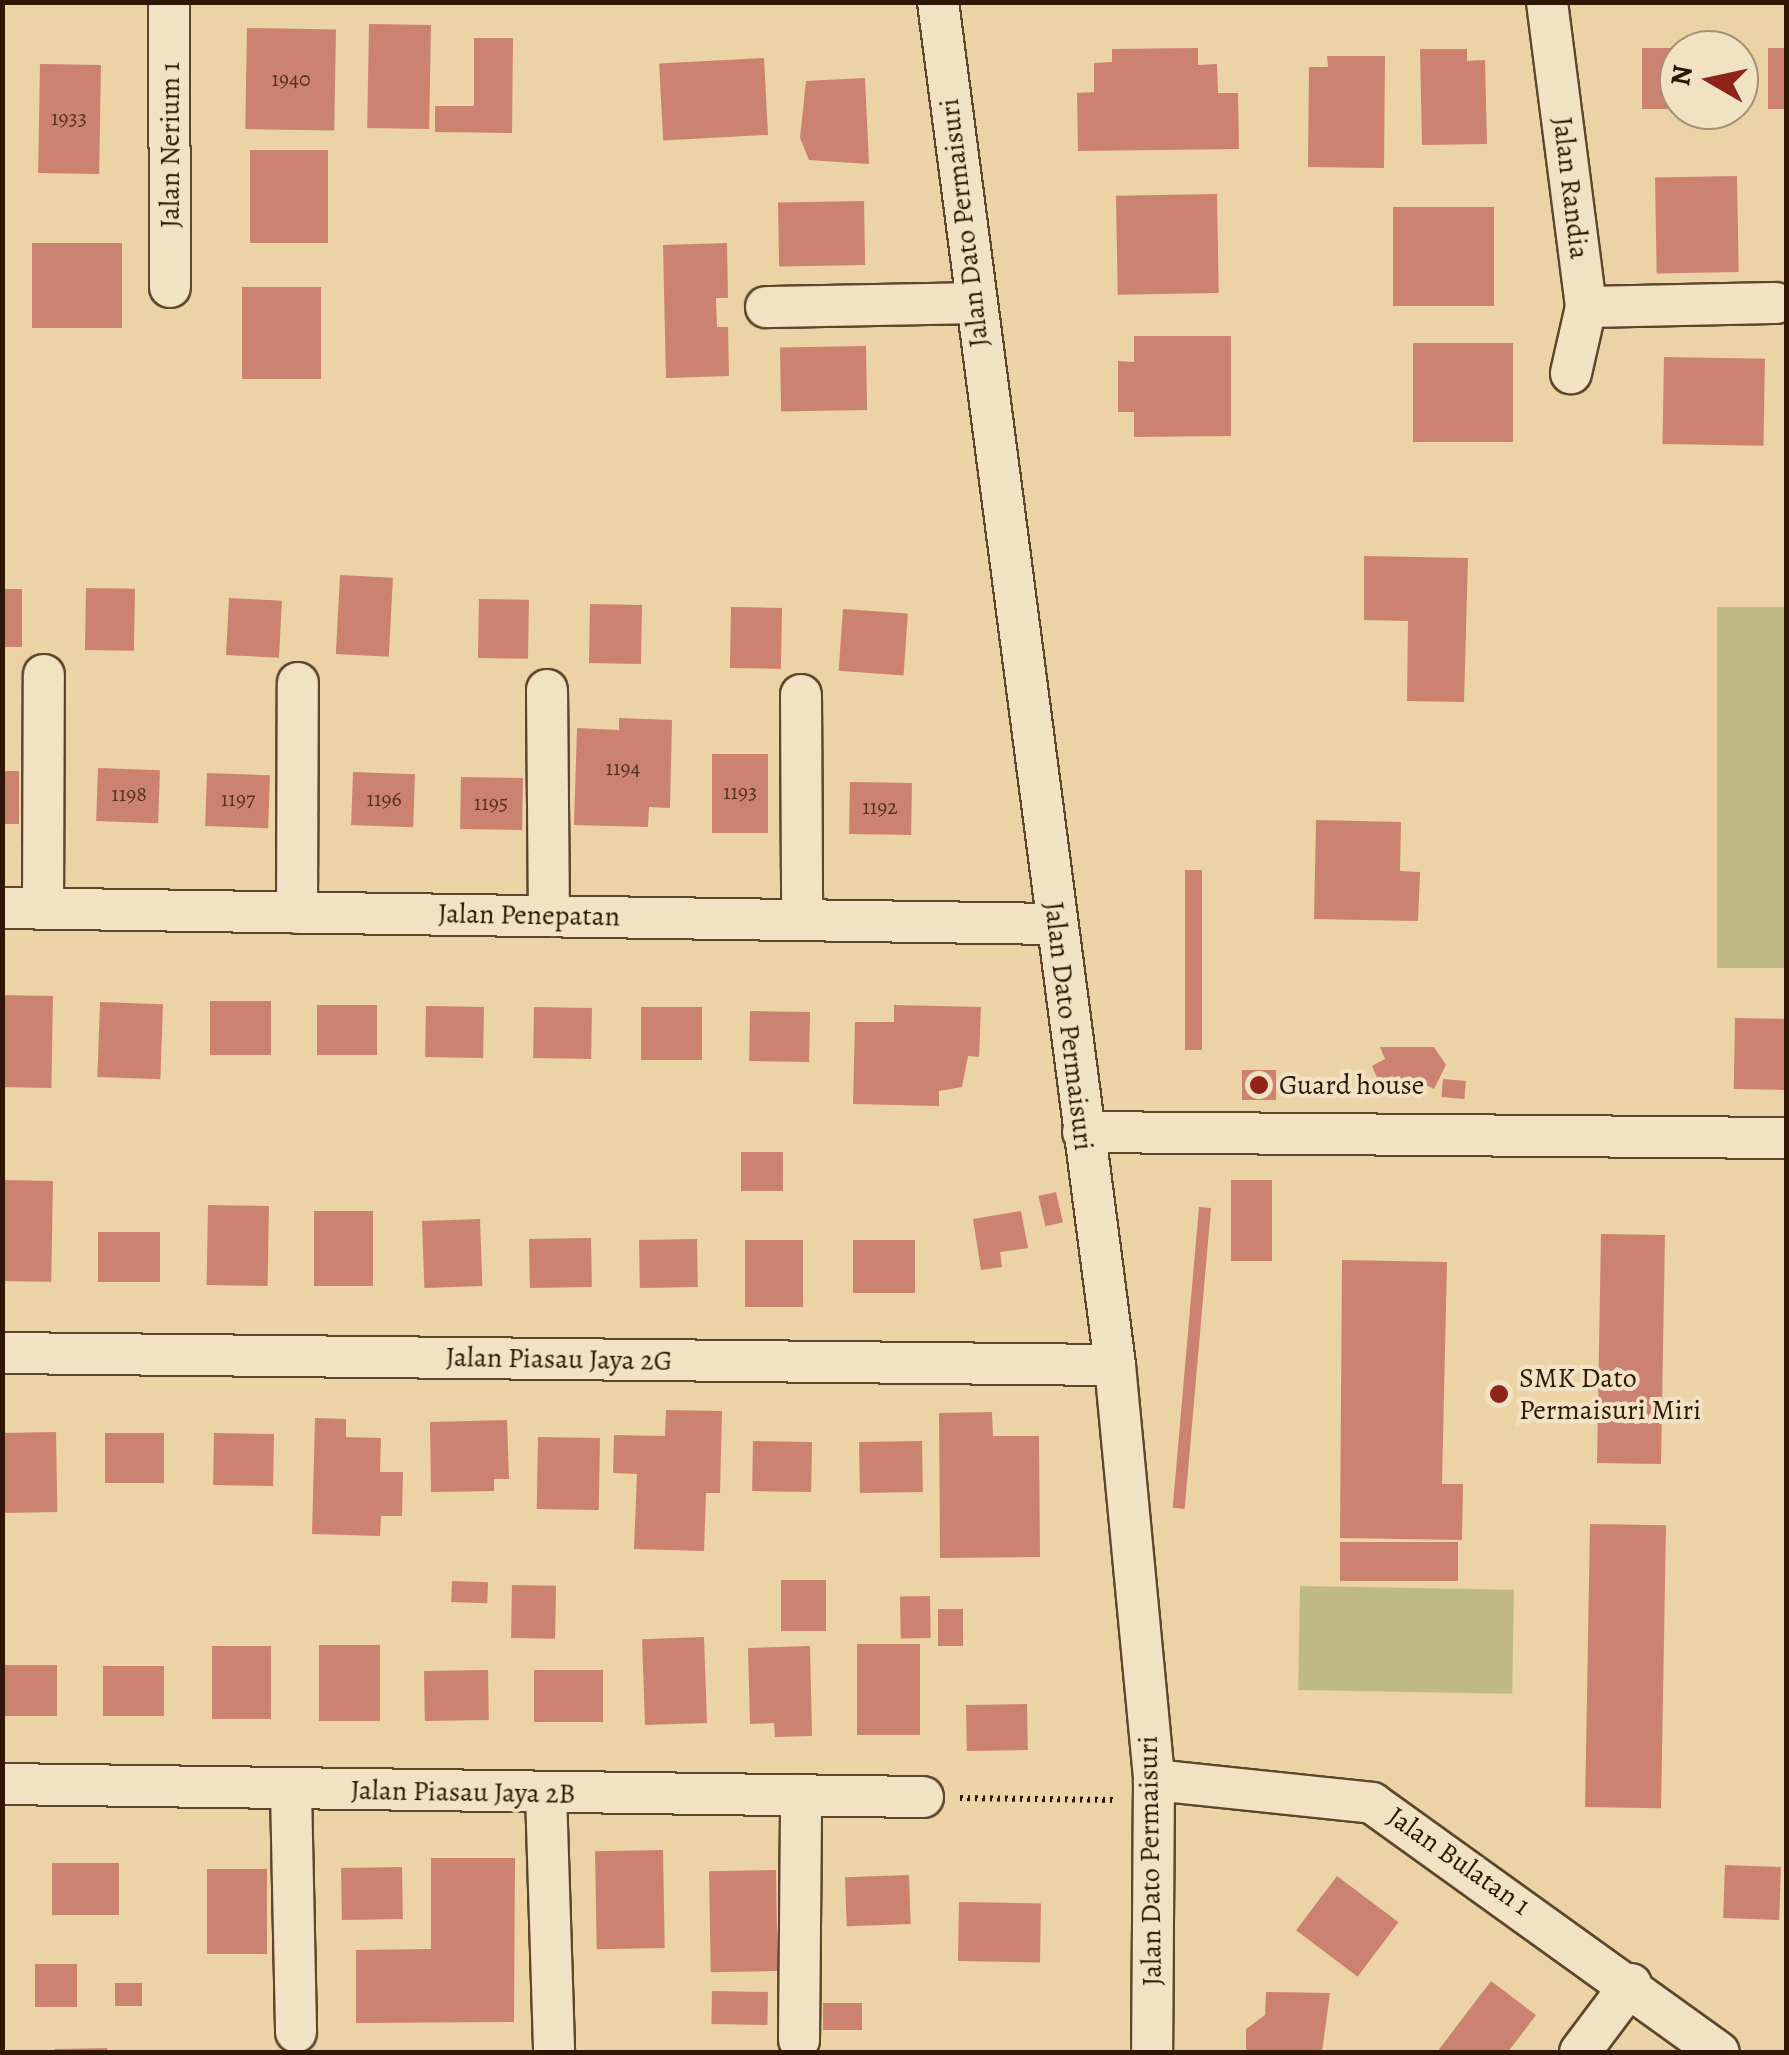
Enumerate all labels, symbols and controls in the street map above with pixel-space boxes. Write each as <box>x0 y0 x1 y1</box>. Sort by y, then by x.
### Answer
north arrow <box>1659 30 1759 130</box>
street label: Jalan Nerium 1 <box>153 62 187 228</box>
text: N <box>1661 63 1702 89</box>
house number: 1940 <box>271 67 311 93</box>
street label: Jalan Dato Permaisuri <box>932 97 996 349</box>
house number: 1933 <box>51 106 87 132</box>
street label: Jalan Randia <box>1546 115 1596 261</box>
house number: 1194 <box>605 756 641 782</box>
house number: 1193 <box>723 780 757 806</box>
house number: 1198 <box>111 782 147 808</box>
house number: 1197 <box>221 787 255 813</box>
house number: 1196 <box>366 787 402 813</box>
house number: 1195 <box>474 791 508 817</box>
house number: 1192 <box>862 795 898 821</box>
street label: Jalan Penepatan <box>438 897 620 933</box>
street label: Jalan Dato Permaisuri <box>1037 900 1101 1152</box>
place label: Guard house <box>1279 1068 1424 1102</box>
marker: Guard house <box>1248 1074 1270 1096</box>
street label: Jalan Piasau Jaya 2G <box>445 1340 673 1378</box>
place label: SMK Dato Permaisuri Miri <box>1519 1361 1701 1427</box>
marker: SMK Dato Permaisuri Miri <box>1488 1383 1510 1405</box>
street label: Jalan Dato Permaisuri <box>1131 1736 1169 1986</box>
street label: Jalan Piasau Jaya 2B <box>350 1773 576 1811</box>
street label: Jalan Bulatan 1 <box>1381 1799 1537 1923</box>

